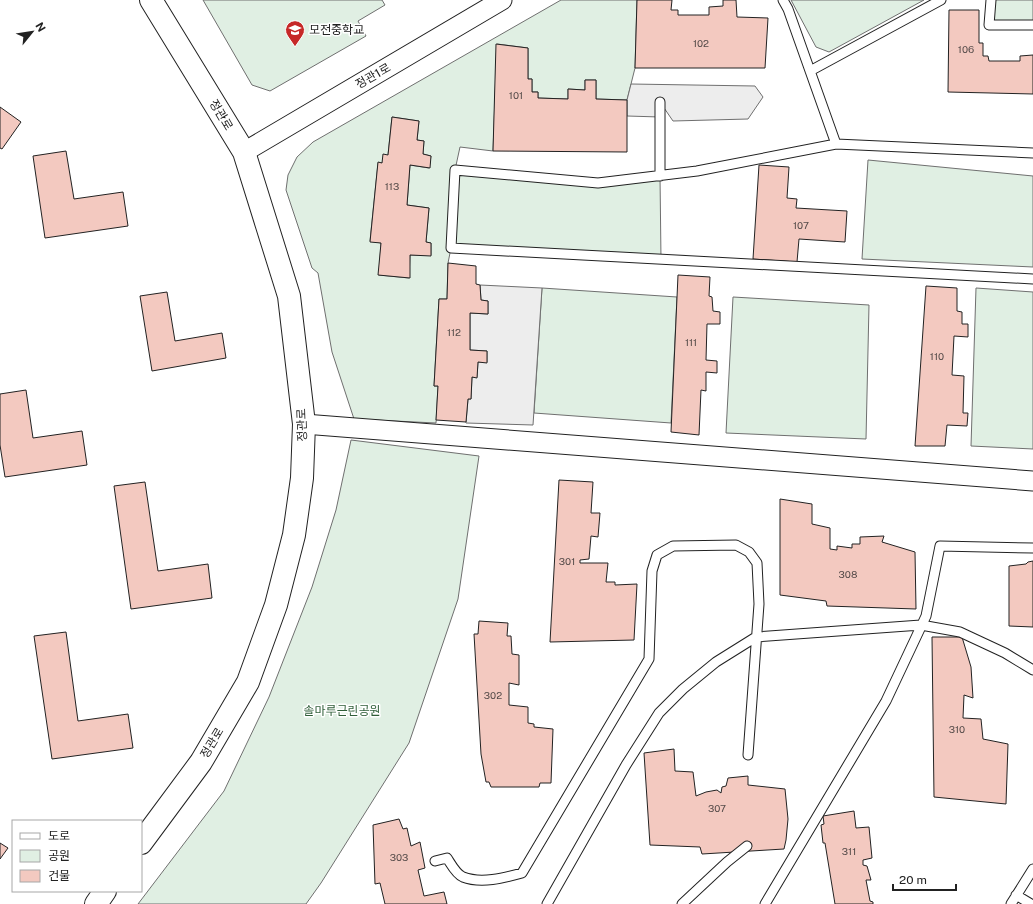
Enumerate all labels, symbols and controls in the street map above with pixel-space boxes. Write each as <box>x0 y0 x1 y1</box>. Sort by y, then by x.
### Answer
north arrow <box>12 12 52 52</box>
school or university icon: 모전중학교 <box>284 19 306 47</box>
text: N <box>33 20 48 34</box>
place label: 모전중학교 <box>309 23 364 37</box>
house number: 102 <box>693 37 709 49</box>
house number: 106 <box>958 43 974 55</box>
street label: 정관1로 <box>353 60 393 92</box>
house number: 101 <box>509 89 523 101</box>
street label: 정관로 <box>206 97 236 133</box>
house number: 113 <box>385 180 399 192</box>
house number: 107 <box>793 219 809 231</box>
house number: 112 <box>447 326 461 338</box>
house number: 111 <box>685 336 697 348</box>
house number: 110 <box>930 350 944 362</box>
street label: 정관로 <box>294 408 310 442</box>
house number: 301 <box>559 555 575 567</box>
house number: 308 <box>839 568 857 580</box>
house number: 302 <box>484 689 502 701</box>
park label: 솔마루근린공원 <box>303 704 381 718</box>
house number: 310 <box>949 723 965 735</box>
street label: 정관로 <box>197 725 227 761</box>
house number: 307 <box>708 802 726 814</box>
legend <box>12 820 142 892</box>
text: 도로 <box>48 829 70 843</box>
house number: 311 <box>842 845 856 857</box>
text: 공원 <box>48 849 70 863</box>
house number: 303 <box>390 851 408 863</box>
scale bar <box>893 866 956 892</box>
text: 건물 <box>48 869 70 883</box>
text: 20 m <box>899 873 927 887</box>

